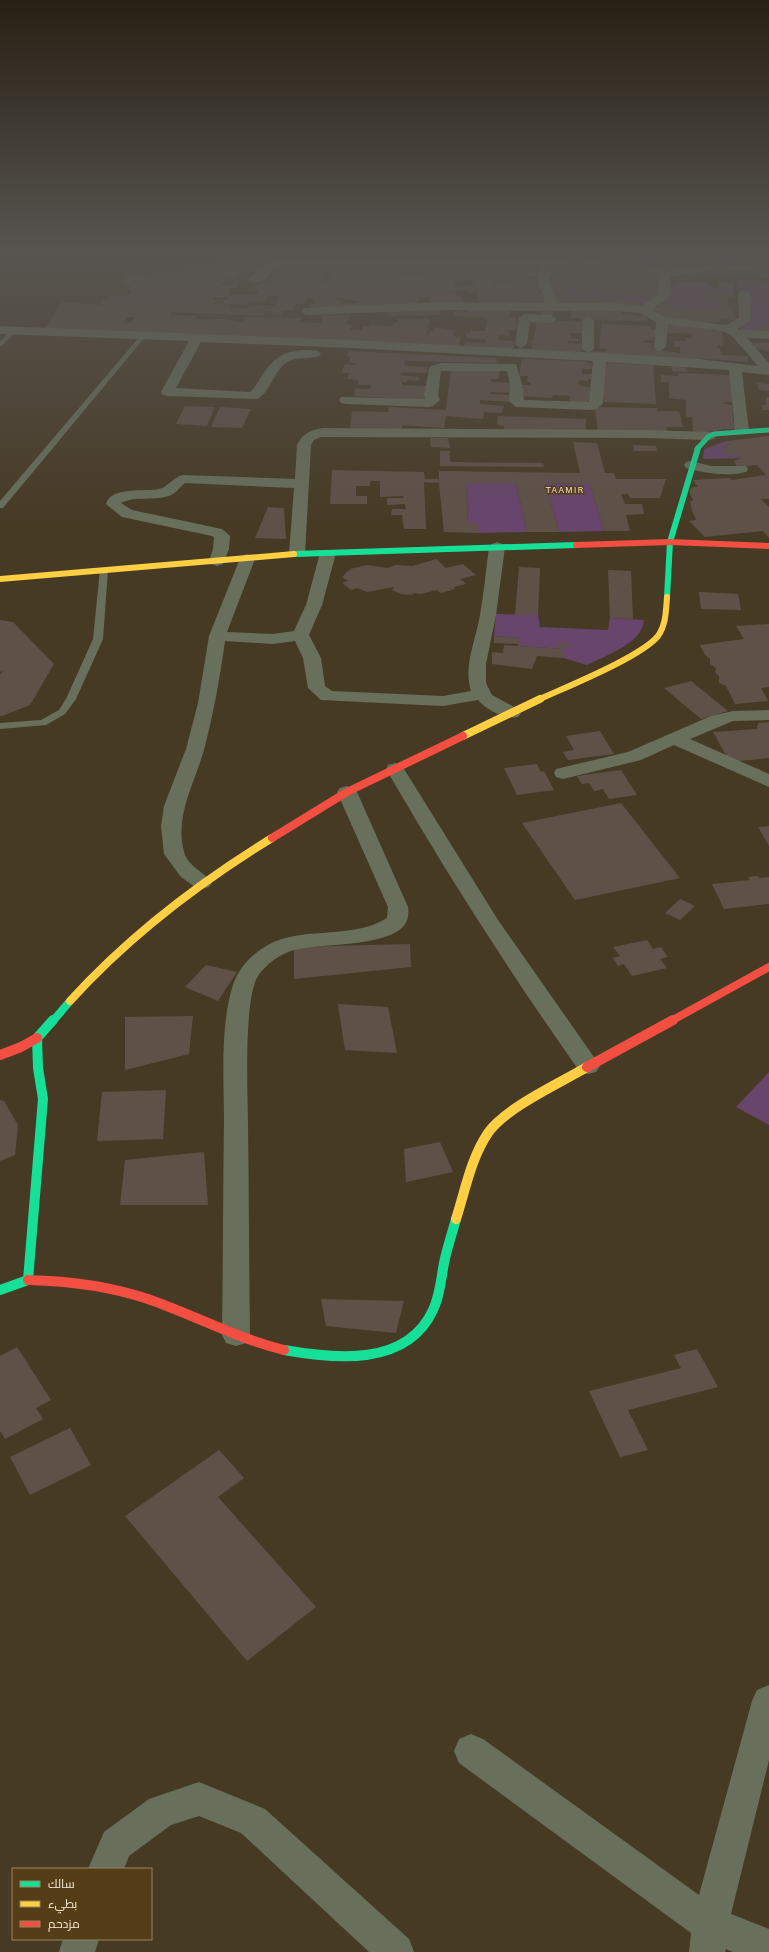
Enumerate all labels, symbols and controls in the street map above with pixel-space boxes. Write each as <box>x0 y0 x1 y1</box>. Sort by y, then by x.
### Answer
district label: TAAMIR <box>546 485 584 495</box>
legend <box>12 1868 152 1940</box>
text: سالك <box>48 1877 75 1891</box>
text: بطيء <box>48 1897 77 1914</box>
text: مزدحم <box>48 1917 80 1932</box>

